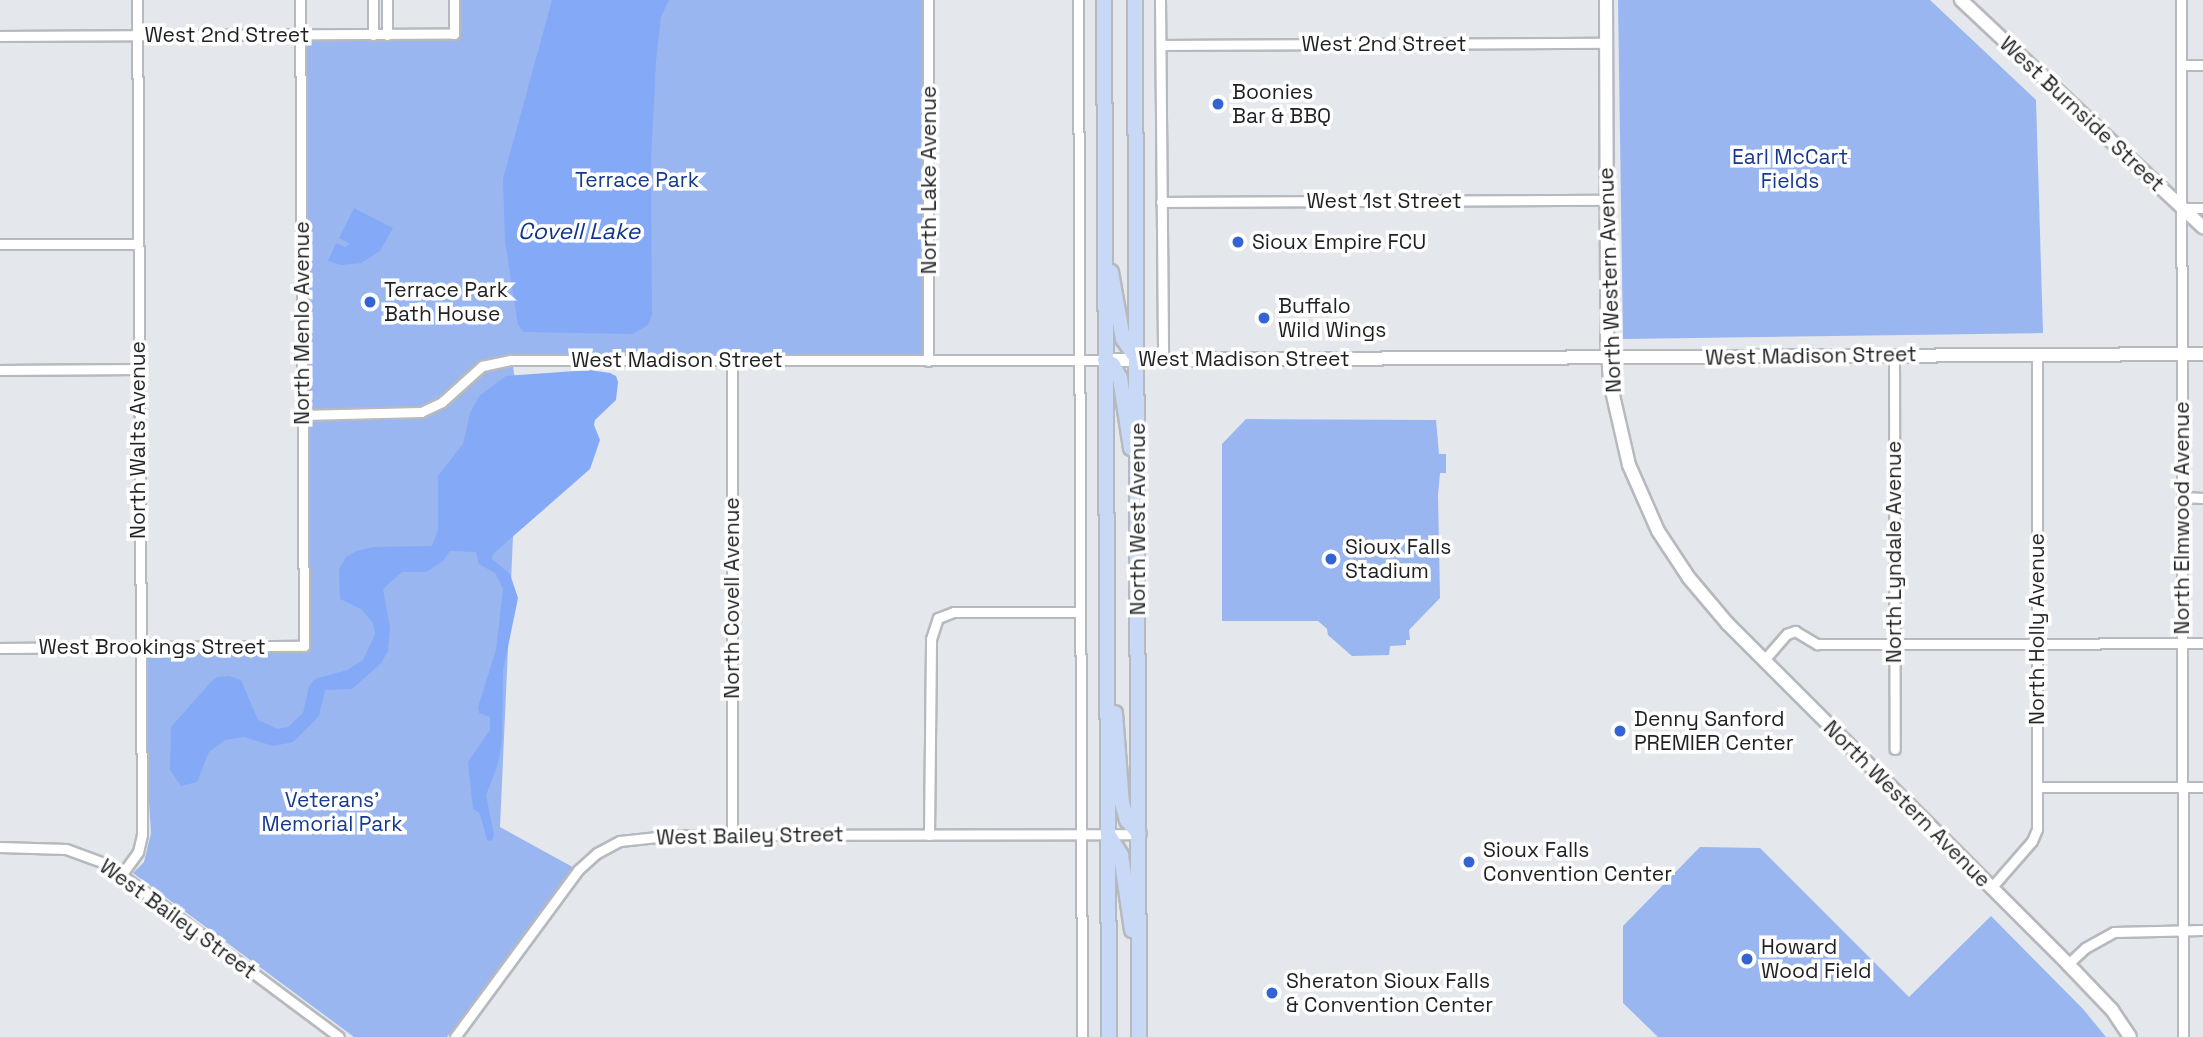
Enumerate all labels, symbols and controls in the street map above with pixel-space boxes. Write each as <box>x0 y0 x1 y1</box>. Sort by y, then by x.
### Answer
street label: West 2nd Street <box>144 22 310 48</box>
street label: West 2nd Street <box>1301 31 1467 57</box>
street label: West Burnside Street <box>1995 31 2169 197</box>
place label: Boonies Bar & BBQ <box>1232 79 1331 129</box>
street label: North Lake Avenue <box>916 85 942 275</box>
marker: Boonies Bar & BBQ <box>1210 96 1226 112</box>
park label: Earl McCart Fields <box>1732 144 1848 194</box>
park label: Terrace Park <box>575 167 699 193</box>
street label: North Western Avenue <box>1593 167 1627 393</box>
street label: West 1st Street <box>1306 188 1462 214</box>
water label: Covell Lake <box>518 217 640 245</box>
street label: North Menlo Avenue <box>289 221 315 425</box>
place label: Sioux Empire FCU <box>1252 229 1426 255</box>
marker: Sioux Empire FCU <box>1230 234 1246 250</box>
place label: Terrace Park Bath House <box>384 277 508 327</box>
place label: Buffalo Wild Wings <box>1278 293 1387 343</box>
marker: Terrace Park Bath House <box>362 294 378 310</box>
marker: Buffalo Wild Wings <box>1256 310 1272 326</box>
street label: North Walts Avenue <box>125 341 151 539</box>
street label: West Madison Street <box>1705 342 1917 370</box>
street label: West Madison Street <box>1138 346 1350 372</box>
street label: West Madison Street <box>571 347 783 373</box>
street label: North Elmwood Avenue <box>2169 401 2195 635</box>
street label: North West Avenue <box>1125 422 1151 616</box>
street label: North Lyndale Avenue <box>1881 441 1907 663</box>
street label: North Covell Avenue <box>719 497 745 699</box>
street label: North Holly Avenue <box>2024 533 2050 725</box>
place label: Sioux Falls Stadium <box>1345 534 1451 584</box>
marker: Sioux Falls Stadium <box>1323 551 1339 567</box>
street label: West Brookings Street <box>38 634 266 660</box>
place label: Denny Sanford PREMIER Center <box>1634 706 1794 756</box>
street label: North Western Avenue <box>1818 715 1996 893</box>
marker: Denny Sanford PREMIER Center <box>1612 723 1628 739</box>
park label: Veterans' Memorial Park <box>262 787 402 837</box>
street label: West Bailey Street <box>656 822 844 850</box>
place label: Sioux Falls Convention Center <box>1483 837 1672 887</box>
street label: West Bailey Street <box>95 854 261 984</box>
marker: Sioux Falls Convention Center <box>1461 854 1477 870</box>
place label: Howard Wood Field <box>1761 934 1872 984</box>
marker: Howard Wood Field <box>1739 951 1755 967</box>
place label: Sheraton Sioux Falls & Convention Center <box>1286 968 1493 1018</box>
marker: Sheraton Sioux Falls & Convention Center <box>1264 985 1280 1001</box>

